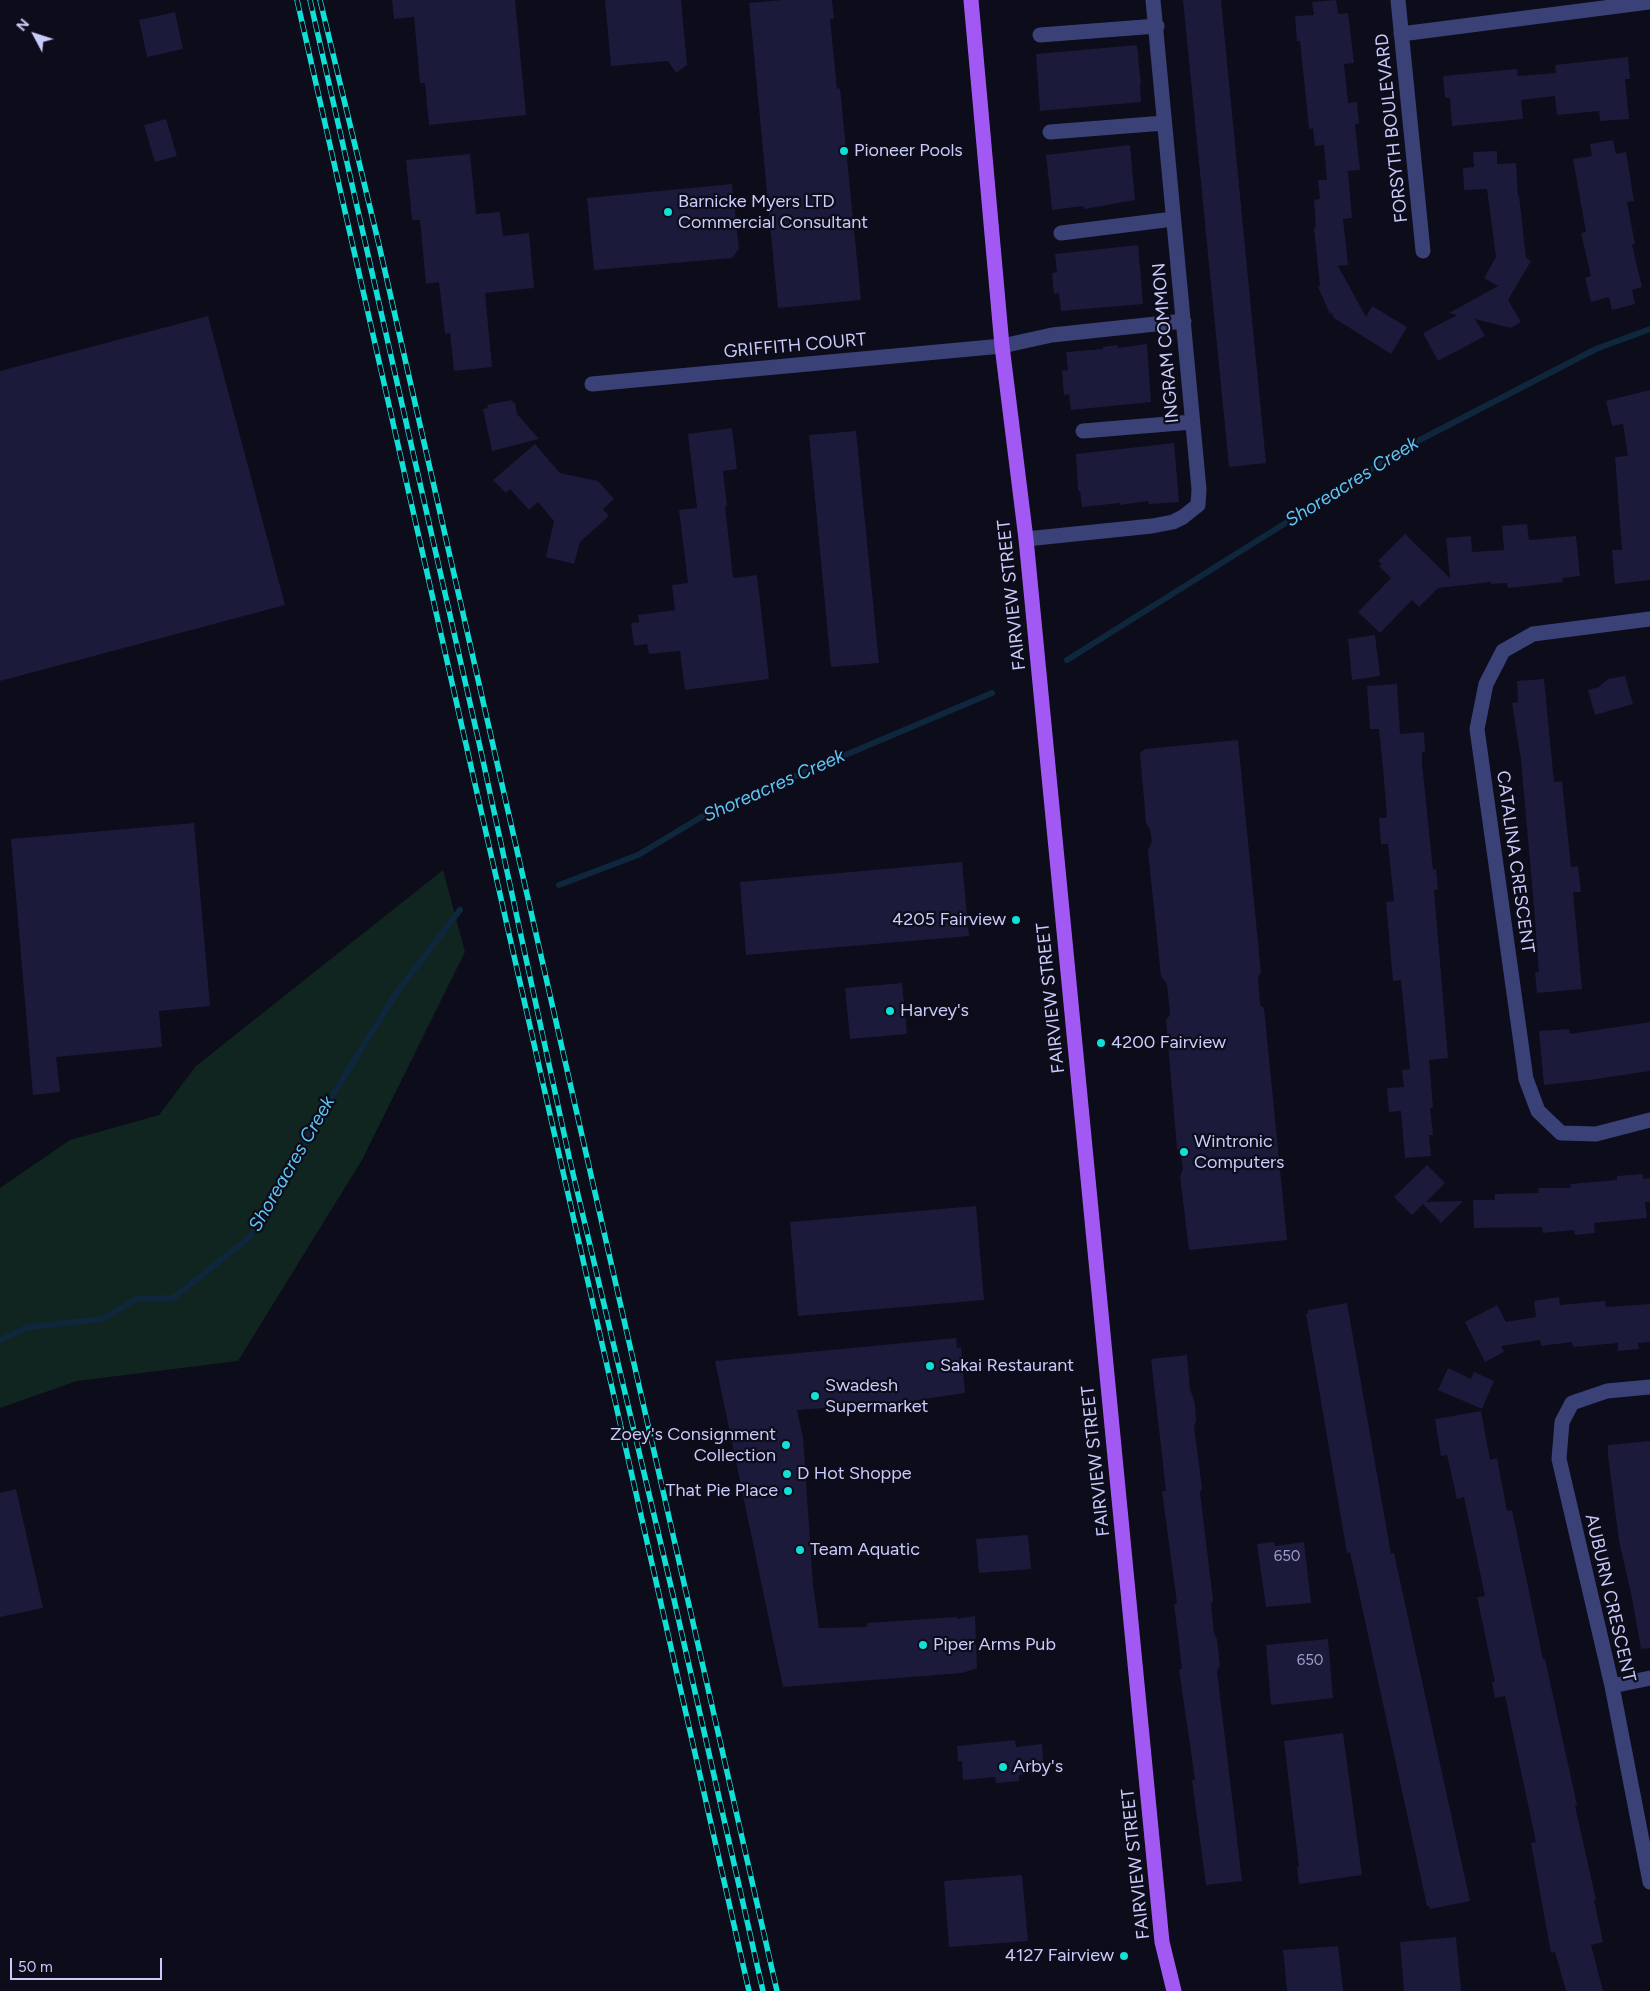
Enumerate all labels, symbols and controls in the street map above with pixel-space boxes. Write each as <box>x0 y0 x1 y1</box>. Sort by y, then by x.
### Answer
north arrow <box>10 10 60 60</box>
text: N <box>13 15 33 35</box>
street label: FORSYTH BOULEVARD <box>1371 32 1413 224</box>
place label: Pioneer Pools <box>854 140 963 162</box>
marker: Pioneer Pools <box>838 145 850 157</box>
place label: Barnicke Myers LTD Commercial Consultant <box>678 191 868 233</box>
marker: Barnicke Myers LTD Commercial Consultant <box>662 206 674 218</box>
street label: INGRAM COMMON <box>1148 262 1184 424</box>
street label: GRIFFITH COURT <box>723 329 867 363</box>
water label: Shoreacres Creek <box>1281 432 1423 532</box>
street label: FAIRVIEW STREET <box>993 519 1031 671</box>
water label: Shoreacres Creek <box>700 745 848 827</box>
street label: CATALINA CRESCENT <box>1491 769 1539 955</box>
place label: 4205 Fairview <box>892 909 1006 931</box>
marker: 4205 Fairview <box>1010 914 1022 926</box>
street label: FAIRVIEW STREET <box>1032 922 1070 1074</box>
place label: Harvey's <box>900 1000 969 1022</box>
marker: Harvey's <box>884 1005 896 1017</box>
place label: 4200 Fairview <box>1111 1032 1226 1054</box>
marker: 4200 Fairview <box>1095 1037 1107 1049</box>
water label: Shoreacres Creek <box>244 1092 340 1236</box>
place label: Wintronic Computers <box>1194 1131 1284 1174</box>
marker: Wintronic Computers <box>1178 1146 1190 1158</box>
place label: Sakai Restaurant <box>940 1355 1074 1377</box>
marker: Sakai Restaurant <box>924 1360 936 1372</box>
place label: Swadesh Supermarket <box>825 1375 928 1418</box>
street label: FAIRVIEW STREET <box>1077 1385 1115 1537</box>
marker: Swadesh Supermarket <box>809 1390 821 1402</box>
place label: Zoey's Consignment Collection <box>610 1424 776 1466</box>
marker: Zoey's Consignment Collection <box>780 1439 792 1451</box>
place label: D Hot Shoppe <box>797 1463 912 1485</box>
marker: D Hot Shoppe <box>781 1468 793 1480</box>
place label: That Pie Place <box>666 1480 778 1502</box>
marker: That Pie Place <box>782 1485 794 1497</box>
street label: AUBURN CRESCENT <box>1580 1512 1640 1684</box>
place label: Team Aquatic <box>810 1539 920 1561</box>
marker: Team Aquatic <box>794 1544 806 1556</box>
house number: 650 <box>1274 1548 1300 1566</box>
place label: Piper Arms Pub <box>933 1634 1056 1656</box>
marker: Piper Arms Pub <box>917 1639 929 1651</box>
house number: 650 <box>1297 1652 1323 1670</box>
place label: Arby's <box>1013 1756 1063 1778</box>
marker: Arby's <box>997 1761 1009 1773</box>
street label: FAIRVIEW STREET <box>1117 1788 1155 1940</box>
place label: 4127 Fairview <box>1005 1945 1114 1967</box>
scale bar <box>12 1948 165 1980</box>
marker: 4127 Fairview <box>1118 1950 1130 1962</box>
text: 50 m <box>18 1958 53 1976</box>

